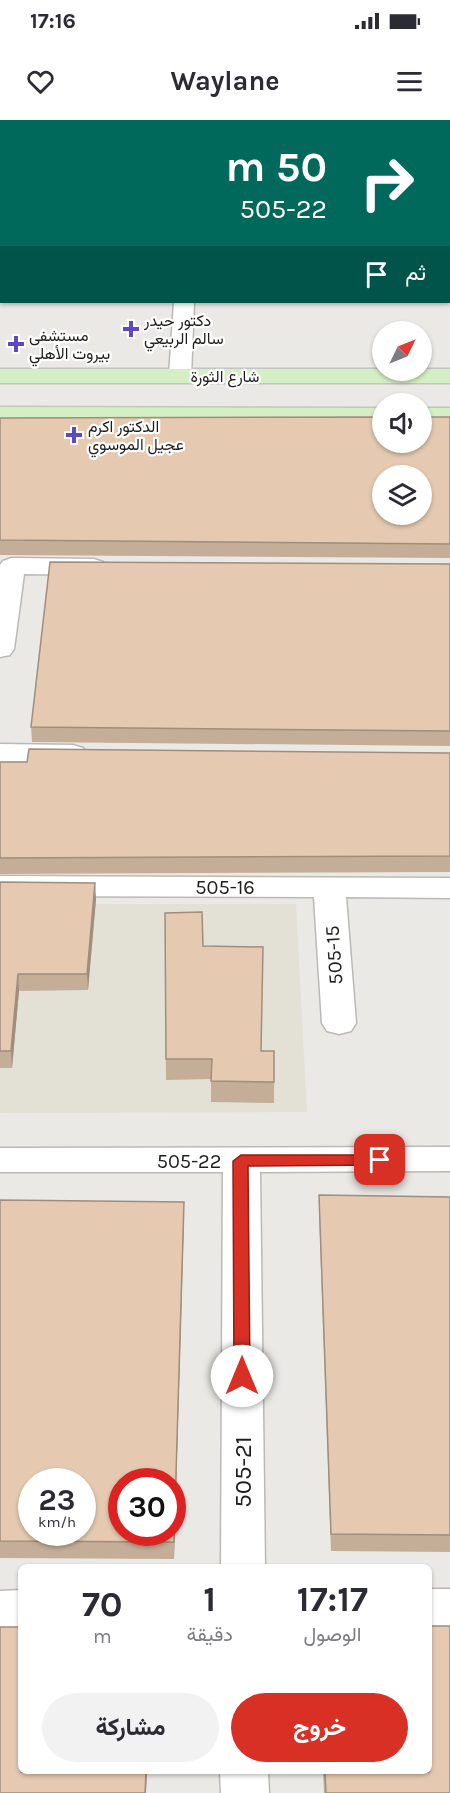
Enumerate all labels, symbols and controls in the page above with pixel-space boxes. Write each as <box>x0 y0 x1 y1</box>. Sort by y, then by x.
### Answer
text: 17:16 <box>30 8 76 34</box>
icon: heart <box>24 65 57 98</box>
text: Waylane <box>171 65 280 97</box>
icon: menu <box>393 65 426 98</box>
text: 50 m <box>225 142 327 192</box>
icon: right <box>348 144 426 222</box>
text: 505-22 <box>240 193 327 225</box>
icon: arrive <box>360 258 393 291</box>
text: ثم <box>405 260 426 286</box>
place label: دكتور حيدر سالم الربيعي <box>143 311 224 352</box>
marker: دكتور حيدر سالم الربيعي <box>122 320 140 338</box>
north arrow <box>372 321 432 381</box>
map controls <box>372 321 432 525</box>
place label: مستشفى بيروت الأهلي <box>29 326 110 367</box>
marker: مستشفى بيروت الأهلي <box>7 335 25 353</box>
street label: شارع الثورة <box>191 367 259 388</box>
button: sound <box>372 393 432 453</box>
place label: الدكتور اكرم عجيل الموسوي <box>88 417 184 458</box>
marker: الدكتور اكرم عجيل الموسوي <box>65 426 83 444</box>
button: layers <box>372 465 432 525</box>
street label: 505-16 <box>195 876 255 899</box>
street label: 505-15 <box>320 925 348 985</box>
pin <box>354 1134 405 1185</box>
icon: arrive <box>363 1143 396 1176</box>
street label: 505-22 <box>157 1150 221 1173</box>
position arrow <box>210 1344 274 1408</box>
street label: 505-21 <box>229 1436 257 1508</box>
speed limit sign: 30 <box>108 1468 186 1546</box>
text: 23 <box>39 1482 75 1518</box>
text: km/h <box>38 1513 76 1531</box>
text: 1 <box>203 1578 216 1620</box>
text: 17:17 <box>297 1578 368 1620</box>
text: 70 <box>82 1583 123 1625</box>
text: دقيقة <box>187 1623 233 1646</box>
text: الوصول <box>304 1623 361 1646</box>
text: m <box>93 1625 112 1648</box>
button: مشاركة <box>42 1693 219 1762</box>
button: خروج <box>231 1693 408 1762</box>

